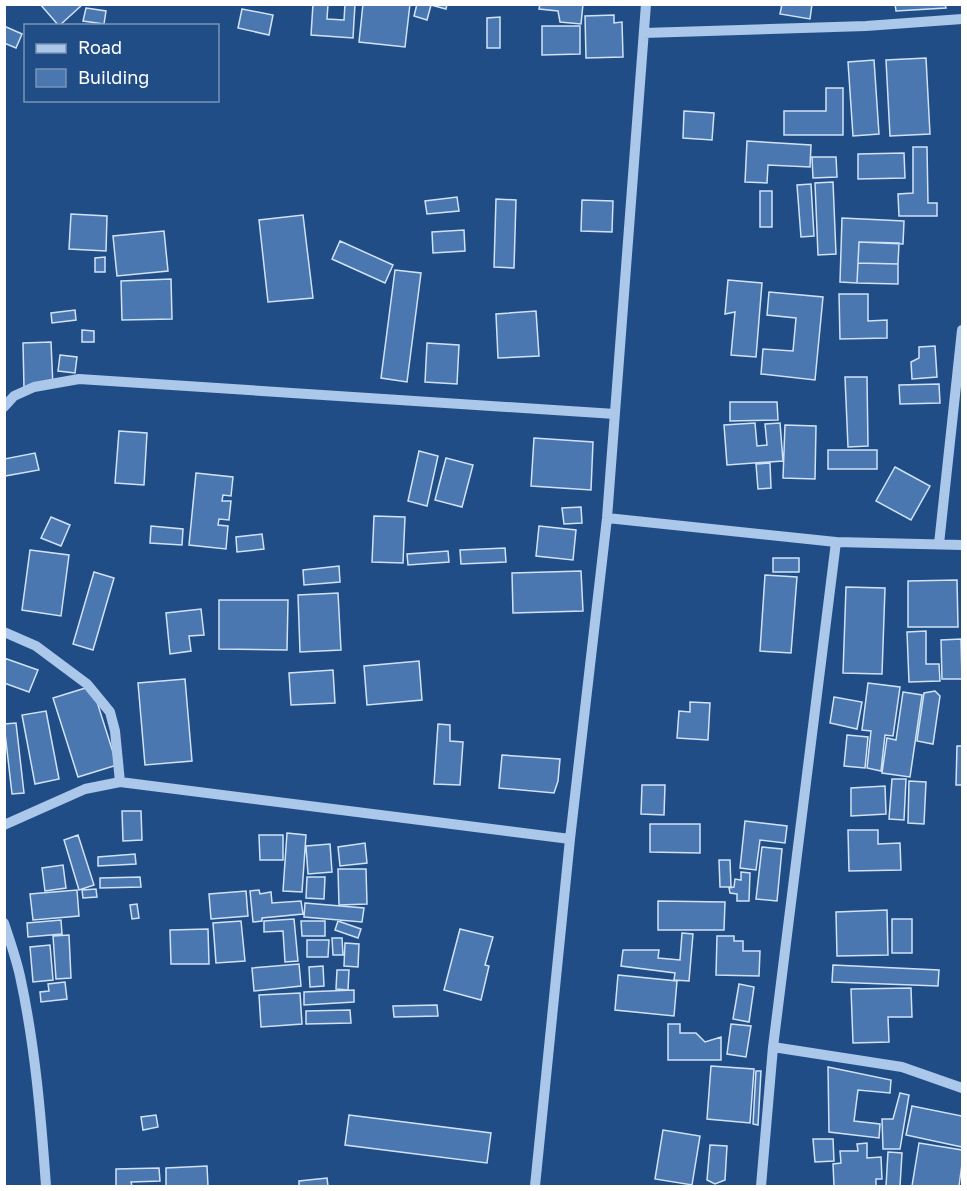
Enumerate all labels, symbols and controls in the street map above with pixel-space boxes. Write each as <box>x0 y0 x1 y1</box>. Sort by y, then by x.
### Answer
legend <box>24 24 219 102</box>
text: Road <box>78 36 122 58</box>
text: Building <box>78 66 149 88</box>

